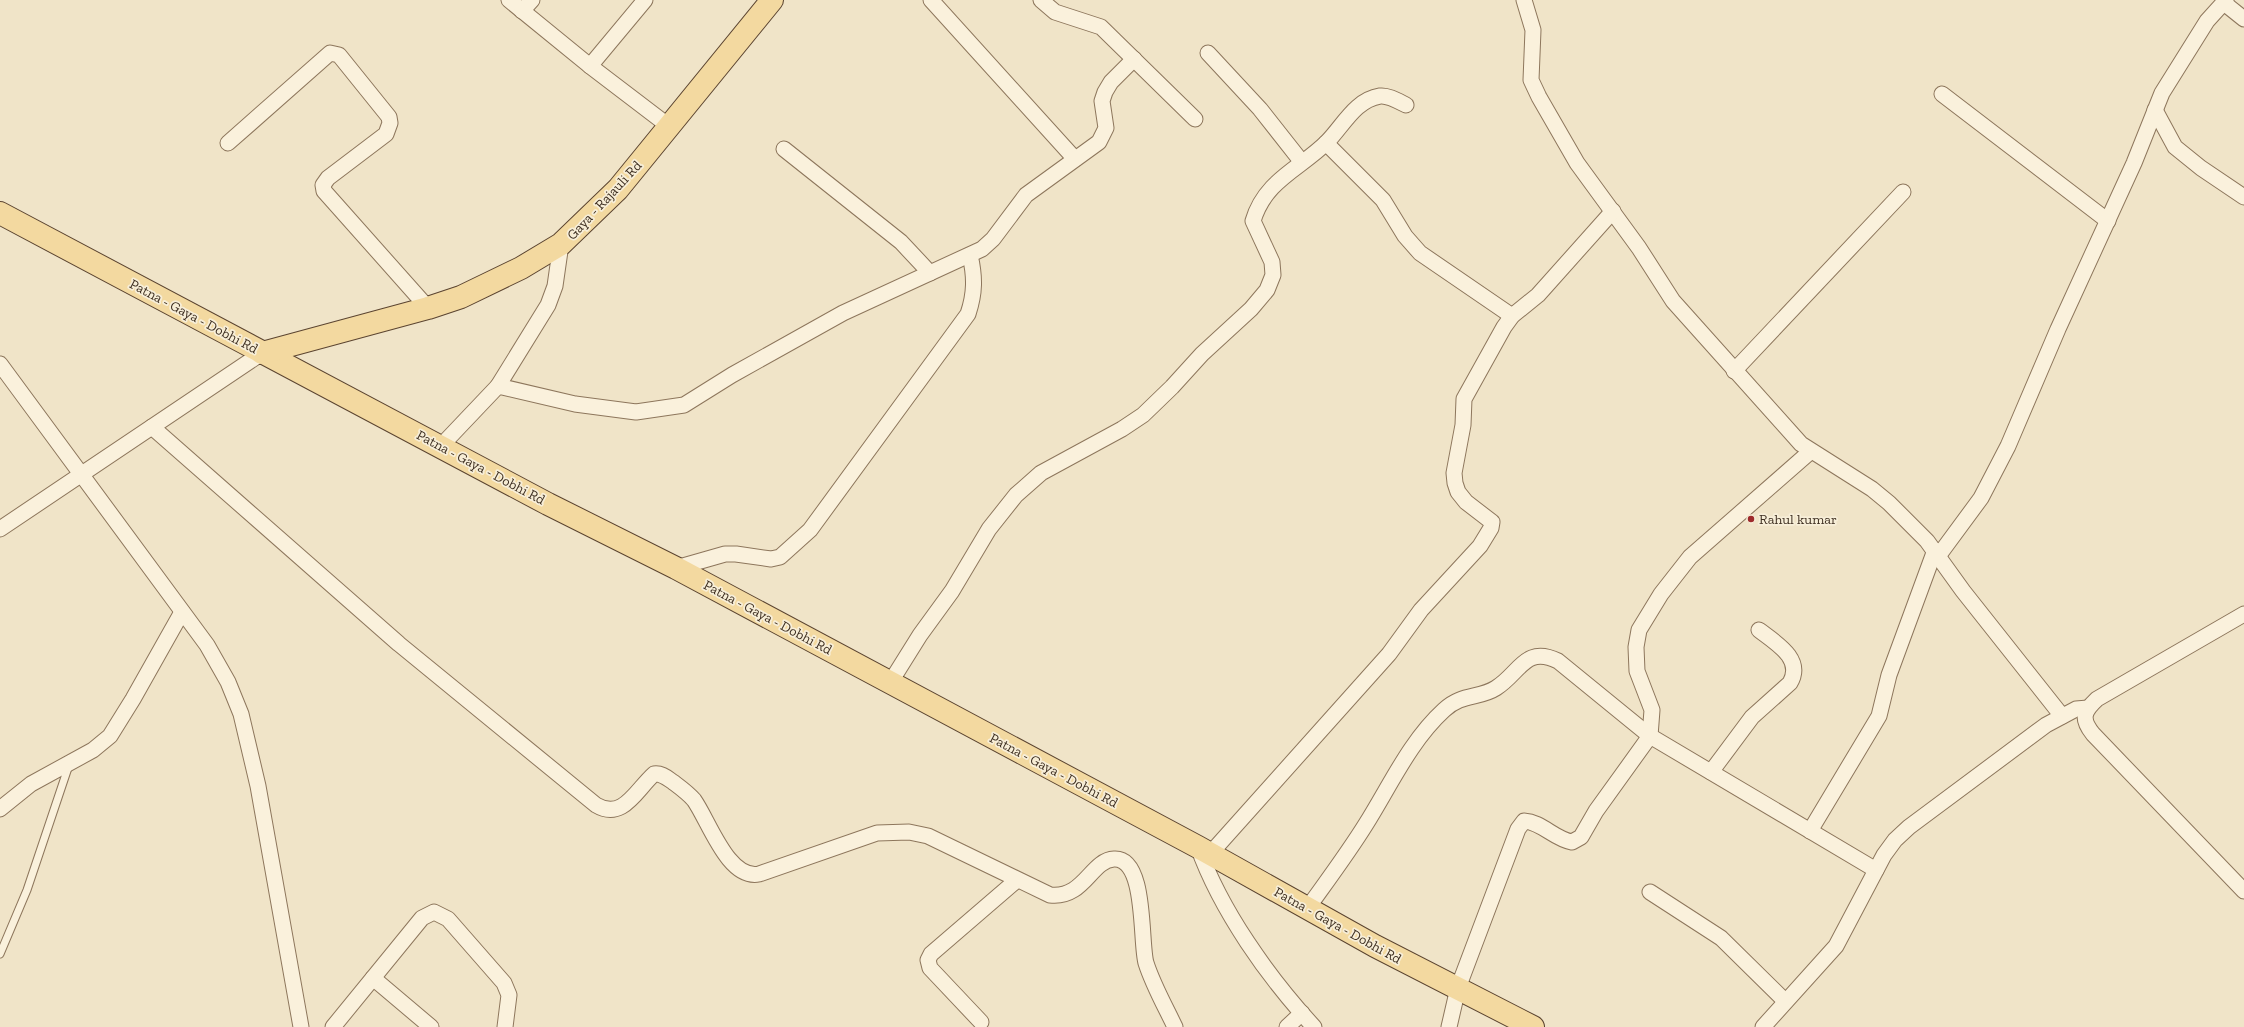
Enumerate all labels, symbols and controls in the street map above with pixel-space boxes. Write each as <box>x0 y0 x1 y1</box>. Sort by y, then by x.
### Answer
street label: Gaya - Rajauli Rd <box>563 157 646 243</box>
street label: Patna - Gaya - Dobhi Rd <box>127 275 261 358</box>
street label: Patna - Gaya - Dobhi Rd <box>414 426 548 509</box>
place label: Rahul kumar <box>1759 511 1837 528</box>
marker: Rahul kumar <box>1746 514 1756 524</box>
street label: Patna - Gaya - Dobhi Rd <box>701 576 835 659</box>
street label: Patna - Gaya - Dobhi Rd <box>987 729 1121 812</box>
street label: Patna - Gaya - Dobhi Rd <box>1271 883 1405 968</box>

